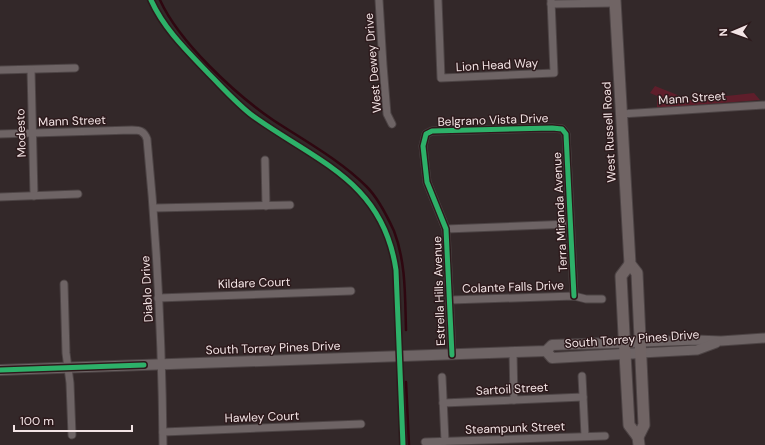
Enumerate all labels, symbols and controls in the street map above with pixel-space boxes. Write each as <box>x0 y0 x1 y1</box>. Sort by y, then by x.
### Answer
street label: West Dewey Drive <box>361 12 385 114</box>
north arrow <box>713 12 753 52</box>
text: N <box>716 28 730 37</box>
street label: Lion Head Way <box>455 55 539 75</box>
street label: West Russell Road <box>598 81 620 183</box>
street label: Mann Street <box>658 88 727 108</box>
street label: Modesto <box>12 108 30 158</box>
street label: Belgrano Vista Drive <box>437 110 549 130</box>
street label: Mann Street <box>38 112 106 130</box>
street label: Terra Miranda Avenue <box>549 152 571 272</box>
street label: Estrella Hills Avenue <box>429 236 449 346</box>
street label: Diablo Drive <box>137 255 157 323</box>
street label: Kildare Court <box>217 274 291 292</box>
street label: Colante Falls Drive <box>462 277 564 297</box>
street label: South Torrey Pines Drive <box>564 326 700 352</box>
street label: South Torrey Pines Drive <box>205 338 341 358</box>
street label: Sartoil Street <box>475 379 549 399</box>
scale bar <box>14 407 132 433</box>
street label: Hawley Court <box>224 408 300 426</box>
text: 100 m <box>20 413 54 429</box>
street label: Steampunk Street <box>465 418 566 438</box>

